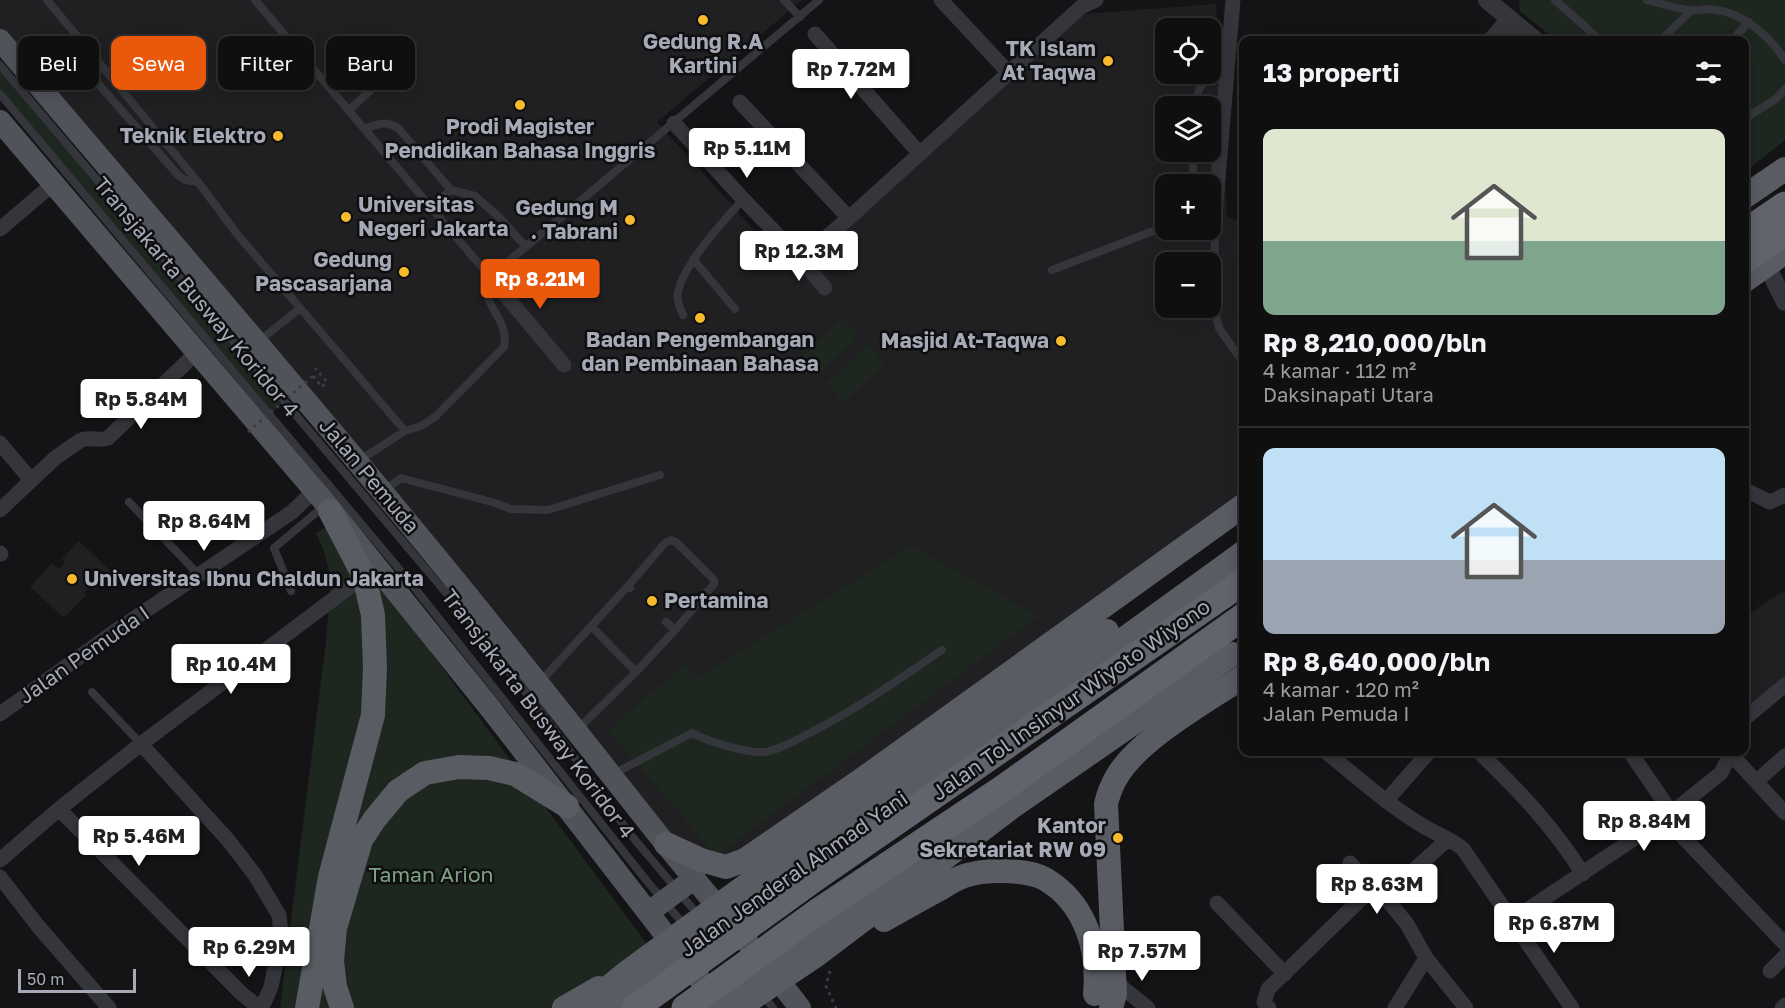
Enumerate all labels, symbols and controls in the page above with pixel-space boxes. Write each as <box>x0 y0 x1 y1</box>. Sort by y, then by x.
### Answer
marker: Gedung R.A Kartini <box>696 13 710 27</box>
map controls <box>1155 18 1221 318</box>
button: locate <box>1155 18 1221 84</box>
place label: Gedung R.A Kartini <box>643 28 763 78</box>
place label: TK Islam At Taqwa <box>1002 35 1096 85</box>
chip: Beli <box>18 36 99 90</box>
chip: Sewa <box>111 36 206 90</box>
chip: Filter <box>218 36 314 90</box>
chip: Baru <box>326 36 415 90</box>
pin: Rp 7.72M <box>789 49 913 100</box>
marker: TK Islam At Taqwa <box>1101 54 1115 68</box>
text: Rp 7.72M <box>806 56 896 80</box>
icon: filters <box>1692 56 1725 89</box>
text: 13 properti <box>1263 57 1400 88</box>
button: layers <box>1155 96 1221 162</box>
marker: Prodi Magister Pendidikan Bahasa Inggris <box>513 98 527 112</box>
place label: Prodi Magister Pendidikan Bahasa Inggris <box>385 113 656 163</box>
place label: Teknik Elektro <box>120 122 266 148</box>
pin: Rp 5.11M <box>685 128 809 179</box>
marker: Teknik Elektro <box>271 129 285 143</box>
text: Rp 5.11M <box>703 135 791 159</box>
icon: home <box>1440 168 1548 276</box>
street label: Transjakarta Busway Koridor 4 <box>89 171 305 422</box>
button: + <box>1155 174 1221 240</box>
place label: Universitas Negeri Jakarta <box>358 191 508 241</box>
place label: Gedung M . Tabrani <box>515 194 618 244</box>
marker: Universitas Negeri Jakarta <box>339 210 353 224</box>
marker: Gedung M . Tabrani <box>623 213 637 227</box>
pin: Rp 12.3M <box>737 231 861 282</box>
text: Rp 12.3M <box>754 238 844 262</box>
place label: Gedung Pascasarjana <box>255 246 392 296</box>
button: − <box>1155 252 1221 318</box>
pin: Rp 8.21M <box>478 259 602 310</box>
marker: Gedung Pascasarjana <box>397 265 411 279</box>
text: Rp 8.21M <box>495 266 585 290</box>
marker: Badan Pengembangan dan Pembinaan Bahasa <box>693 311 707 325</box>
place label: Badan Pengembangan dan Pembinaan Bahasa <box>581 326 819 376</box>
place label: Masjid At-Taqwa <box>881 327 1049 353</box>
text: Rp 8,210,000/bln <box>1263 327 1487 358</box>
marker: Masjid At-Taqwa <box>1054 334 1068 348</box>
text: 4 kamar · 112 m² <box>1263 358 1416 382</box>
pin: Rp 5.84M <box>79 379 203 430</box>
text: Daksinapati Utara <box>1263 382 1434 406</box>
text: Rp 5.84M <box>95 386 187 410</box>
street label: Jalan Pemuda <box>314 413 425 538</box>
icon: home <box>1440 487 1548 595</box>
pin: Rp 8.64M <box>142 501 266 552</box>
text: Rp 8.64M <box>157 508 251 532</box>
place label: Universitas Ibnu Chaldun Jakarta <box>84 565 424 591</box>
marker: Universitas Ibnu Chaldun Jakarta <box>65 572 79 586</box>
street label: Transjakarta Busway Koridor 4 <box>437 584 641 843</box>
place label: Pertamina <box>664 587 768 613</box>
street label: Jalan Tol Insinyur Wiyoto Wiyono <box>926 593 1215 806</box>
marker: Pertamina <box>645 594 659 608</box>
street label: Jalan Pemuda I <box>13 599 154 709</box>
pin: Rp 10.4M <box>169 644 293 695</box>
text: Rp 8,640,000/bln <box>1263 646 1490 677</box>
text: Rp 10.4M <box>185 651 277 675</box>
text: 4 kamar · 120 m² <box>1263 677 1419 701</box>
text: Jalan Pemuda I <box>1263 701 1410 725</box>
street label: Jalan Jenderal Ahmad Yani <box>675 785 912 962</box>
pin: Rp 8.84M <box>1582 801 1706 852</box>
text: Rp 8.84M <box>1597 808 1691 832</box>
place label: Kantor Sekretariat RW 09 <box>919 812 1106 862</box>
pin: Rp 5.46M <box>77 816 201 867</box>
text: Rp 5.46M <box>93 823 185 847</box>
marker: Kantor Sekretariat RW 09 <box>1111 831 1125 845</box>
park label: Taman Arion <box>368 861 494 887</box>
pin: Rp 8.63M <box>1315 864 1439 915</box>
text: Rp 8.63M <box>1330 871 1424 895</box>
pin: Rp 6.87M <box>1492 903 1616 954</box>
text: Rp 6.87M <box>1508 910 1600 934</box>
pin: Rp 6.29M <box>187 927 311 978</box>
pin: Rp 7.57M <box>1080 931 1204 982</box>
text: Rp 6.29M <box>203 934 296 958</box>
text: Rp 7.57M <box>1097 938 1187 962</box>
scale bar <box>18 966 136 994</box>
text: 50 m <box>27 969 64 989</box>

